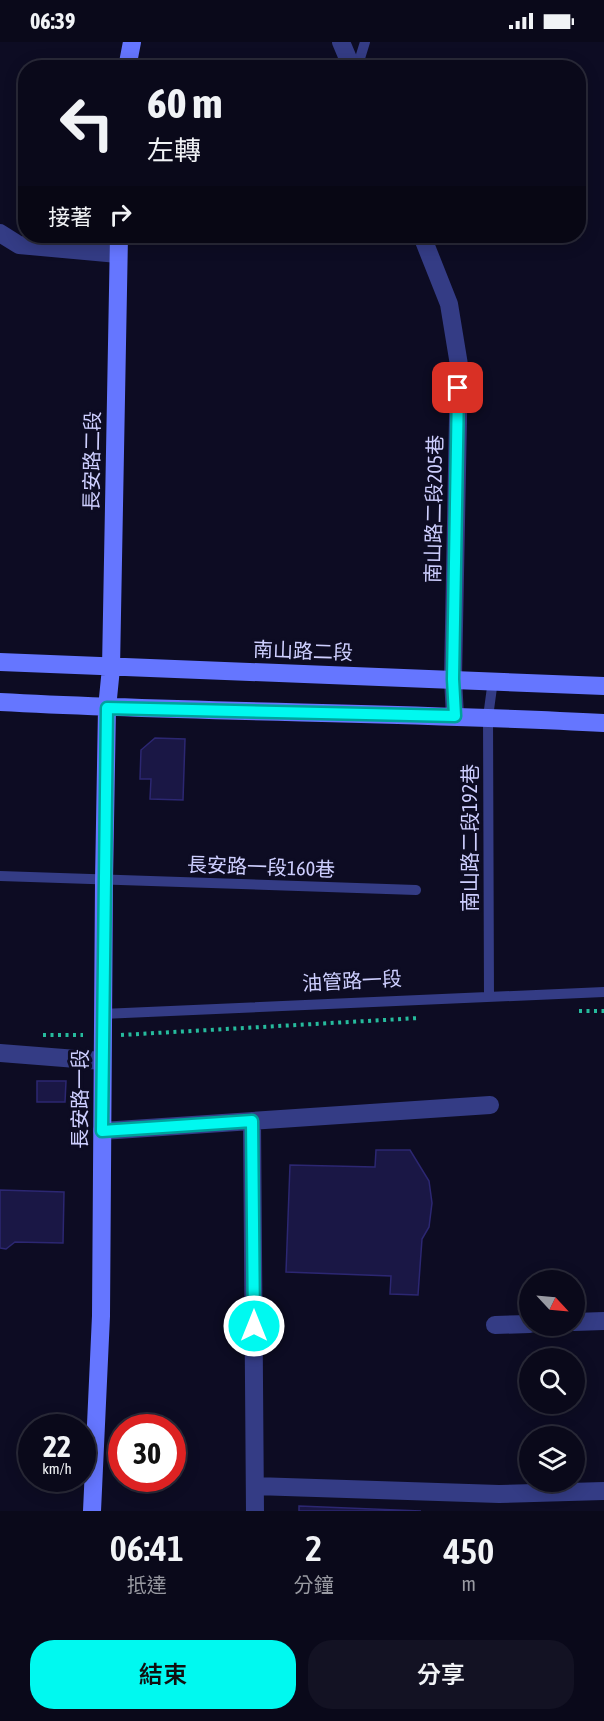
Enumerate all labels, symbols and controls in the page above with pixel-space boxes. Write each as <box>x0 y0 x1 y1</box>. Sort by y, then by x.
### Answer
text: 06:39 <box>30 8 75 34</box>
text: 60 m <box>147 79 222 127</box>
icon: left <box>48 84 126 162</box>
text: 左轉 <box>147 135 201 166</box>
icon: right <box>104 198 137 231</box>
text: 接著 <box>48 204 92 230</box>
pin <box>432 362 483 413</box>
icon: arrive <box>441 371 474 404</box>
street label: 長安路二段 <box>79 411 104 511</box>
street label: 南山路二段205巷 <box>421 435 446 583</box>
street label: 南山路二段 <box>253 637 353 664</box>
street label: 南山路二段192巷 <box>458 764 481 912</box>
street label: 長安路一段160巷 <box>187 852 335 881</box>
street label: 油管路一段 <box>301 966 403 995</box>
street label: 長安路一段 <box>68 1049 91 1149</box>
north arrow <box>519 1270 585 1336</box>
map controls <box>519 1270 585 1492</box>
position arrow <box>222 1294 286 1358</box>
button: search <box>519 1348 585 1414</box>
speed limit sign: 30 <box>108 1414 186 1492</box>
button: layers <box>519 1426 585 1492</box>
text: 22 <box>43 1429 71 1463</box>
text: km/h <box>42 1460 72 1477</box>
text: 06:41 <box>110 1527 184 1569</box>
text: 2 <box>305 1527 322 1569</box>
text: 450 <box>443 1530 494 1572</box>
text: m <box>462 1572 476 1595</box>
text: 抵達 <box>127 1573 167 1596</box>
text: 分鐘 <box>294 1573 334 1596</box>
button: 結束 <box>30 1640 296 1709</box>
button: 分享 <box>308 1640 574 1709</box>

